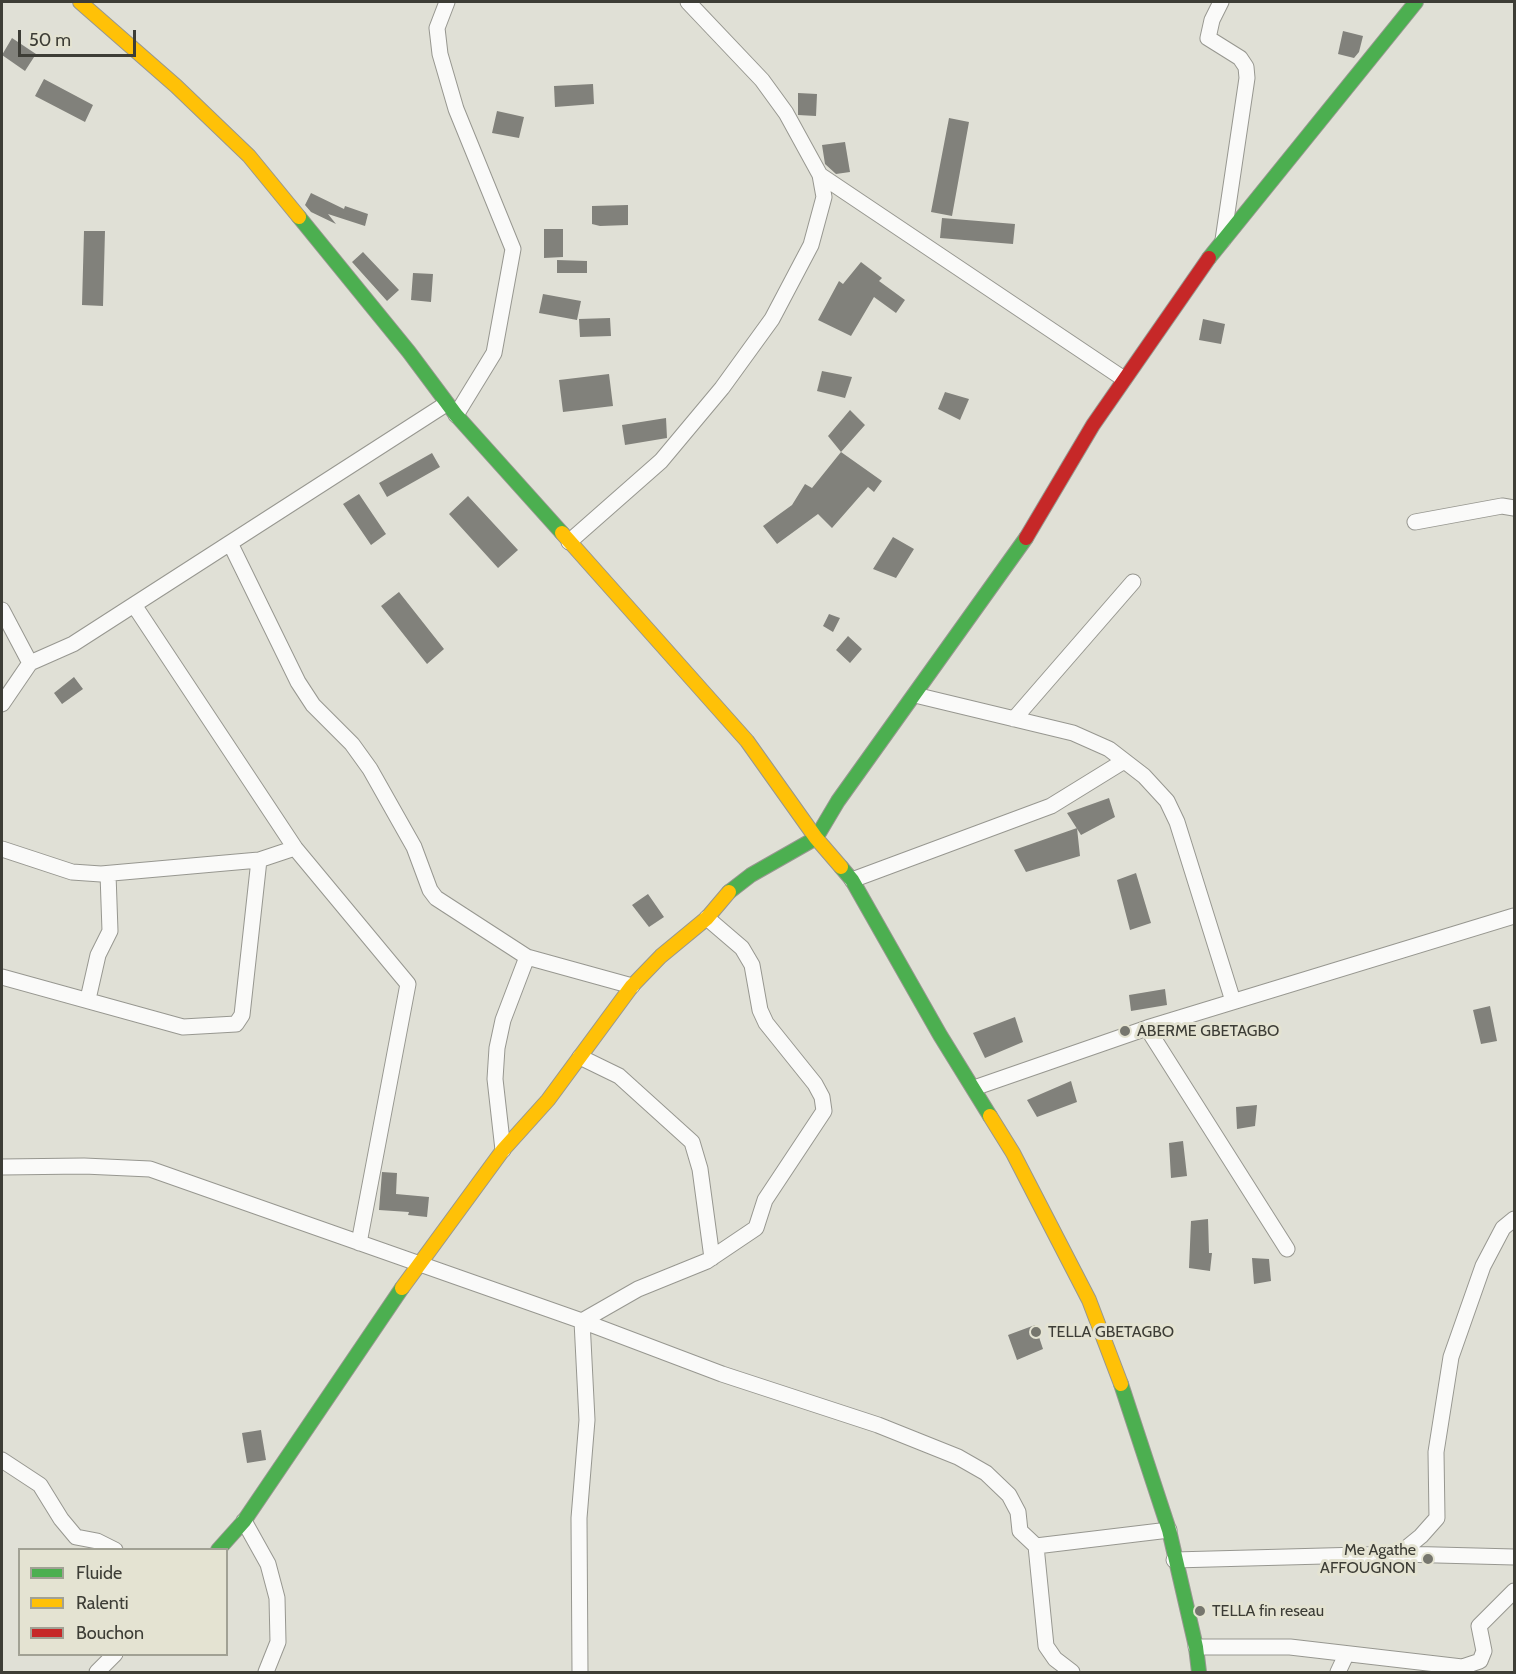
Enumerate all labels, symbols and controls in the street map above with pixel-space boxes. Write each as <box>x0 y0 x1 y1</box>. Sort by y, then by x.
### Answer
scale bar <box>21 18 140 56</box>
text: 50 m <box>29 29 71 51</box>
place label: ABERME GBETAGBO <box>1137 1021 1279 1041</box>
marker: ABERME GBETAGBO <box>1118 1024 1132 1038</box>
place label: TELLA GBETAGBO <box>1048 1322 1174 1342</box>
marker: TELLA GBETAGBO <box>1029 1325 1043 1339</box>
place label: Me Agathe AFFOUGNON <box>1320 1540 1416 1578</box>
legend <box>18 1548 228 1656</box>
marker: Me Agathe AFFOUGNON <box>1421 1552 1435 1566</box>
text: Fluide <box>76 1562 122 1584</box>
text: Ralenti <box>76 1592 129 1614</box>
place label: TELLA fin reseau <box>1212 1601 1324 1621</box>
marker: TELLA fin reseau <box>1193 1604 1207 1618</box>
text: Bouchon <box>76 1622 144 1644</box>

